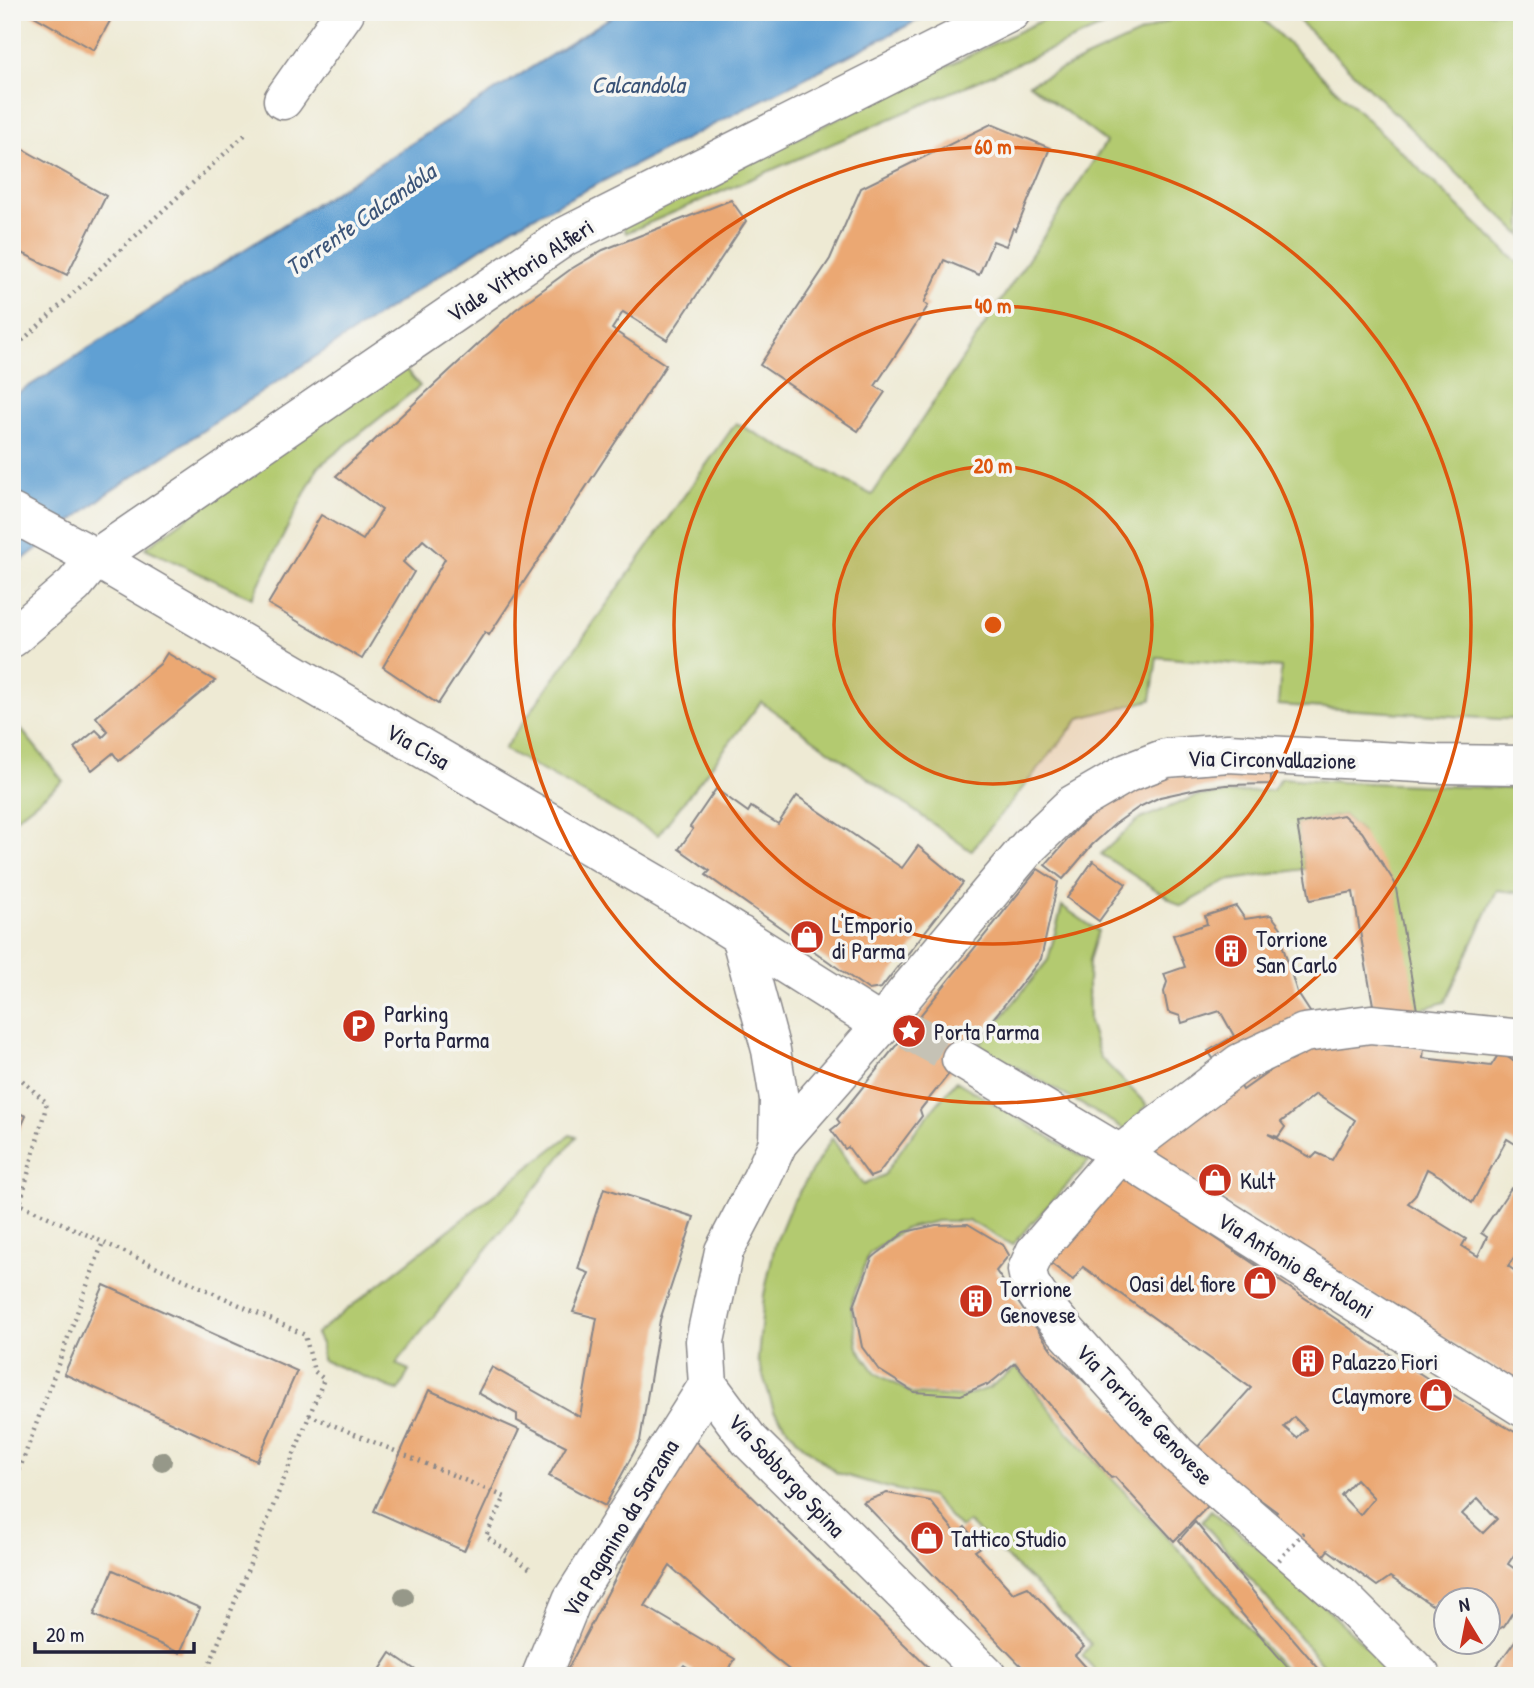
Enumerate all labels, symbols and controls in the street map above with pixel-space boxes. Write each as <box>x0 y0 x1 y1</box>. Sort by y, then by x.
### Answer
water label: Calcandola <box>591 68 687 100</box>
text: 60 m <box>975 132 1011 161</box>
water label: Torrente Calcandola <box>279 154 444 283</box>
street label: Viale Vittorio Alfieri <box>441 211 599 329</box>
text: 40 m <box>975 291 1011 320</box>
text: 20 m <box>974 451 1012 480</box>
centre of rings <box>981 613 1005 637</box>
street label: Via Cisa <box>381 716 455 776</box>
street label: Via Circonvallazione <box>1187 742 1357 776</box>
place label: L'Emporio di Parma <box>832 909 913 966</box>
shop icon: L'Emporio di Parma <box>788 918 826 956</box>
place label: Torrione San Carlo <box>1256 923 1337 980</box>
building icon: Torrione San Carlo <box>1212 932 1250 970</box>
place label: Parking Porta Parma <box>384 998 489 1055</box>
parking icon: Parking Porta Parma <box>340 1007 378 1045</box>
place icon: Porta Parma <box>890 1012 928 1050</box>
place label: Porta Parma <box>934 1016 1039 1047</box>
shop icon: Kult <box>1196 1161 1234 1199</box>
place label: Kult <box>1240 1165 1276 1196</box>
street label: Via Antonio Bertoloni <box>1212 1204 1380 1326</box>
shop icon: Oasi del fiore <box>1241 1264 1279 1302</box>
place label: Oasi del fiore <box>1129 1268 1236 1299</box>
place label: Torrione Genovese <box>1000 1273 1076 1330</box>
building icon: Torrione Genovese <box>957 1282 995 1320</box>
street label: Via Torrione Genovese <box>1069 1336 1221 1492</box>
building icon: Palazzo Fiori <box>1289 1342 1327 1380</box>
place label: Palazzo Fiori <box>1332 1346 1439 1377</box>
shop icon: Claymore <box>1417 1376 1455 1414</box>
place label: Claymore <box>1332 1380 1412 1411</box>
street label: Via Sobborgo Spina <box>721 1406 853 1544</box>
street label: Via Paganino da Sarzana <box>555 1433 685 1623</box>
shop icon: Tattico Studio <box>908 1519 946 1557</box>
place label: Tattico Studio <box>951 1523 1066 1554</box>
north arrow <box>1432 1586 1502 1656</box>
text: N <box>1457 1591 1471 1618</box>
scale bar <box>35 1611 194 1655</box>
text: 20 m <box>46 1620 84 1649</box>

